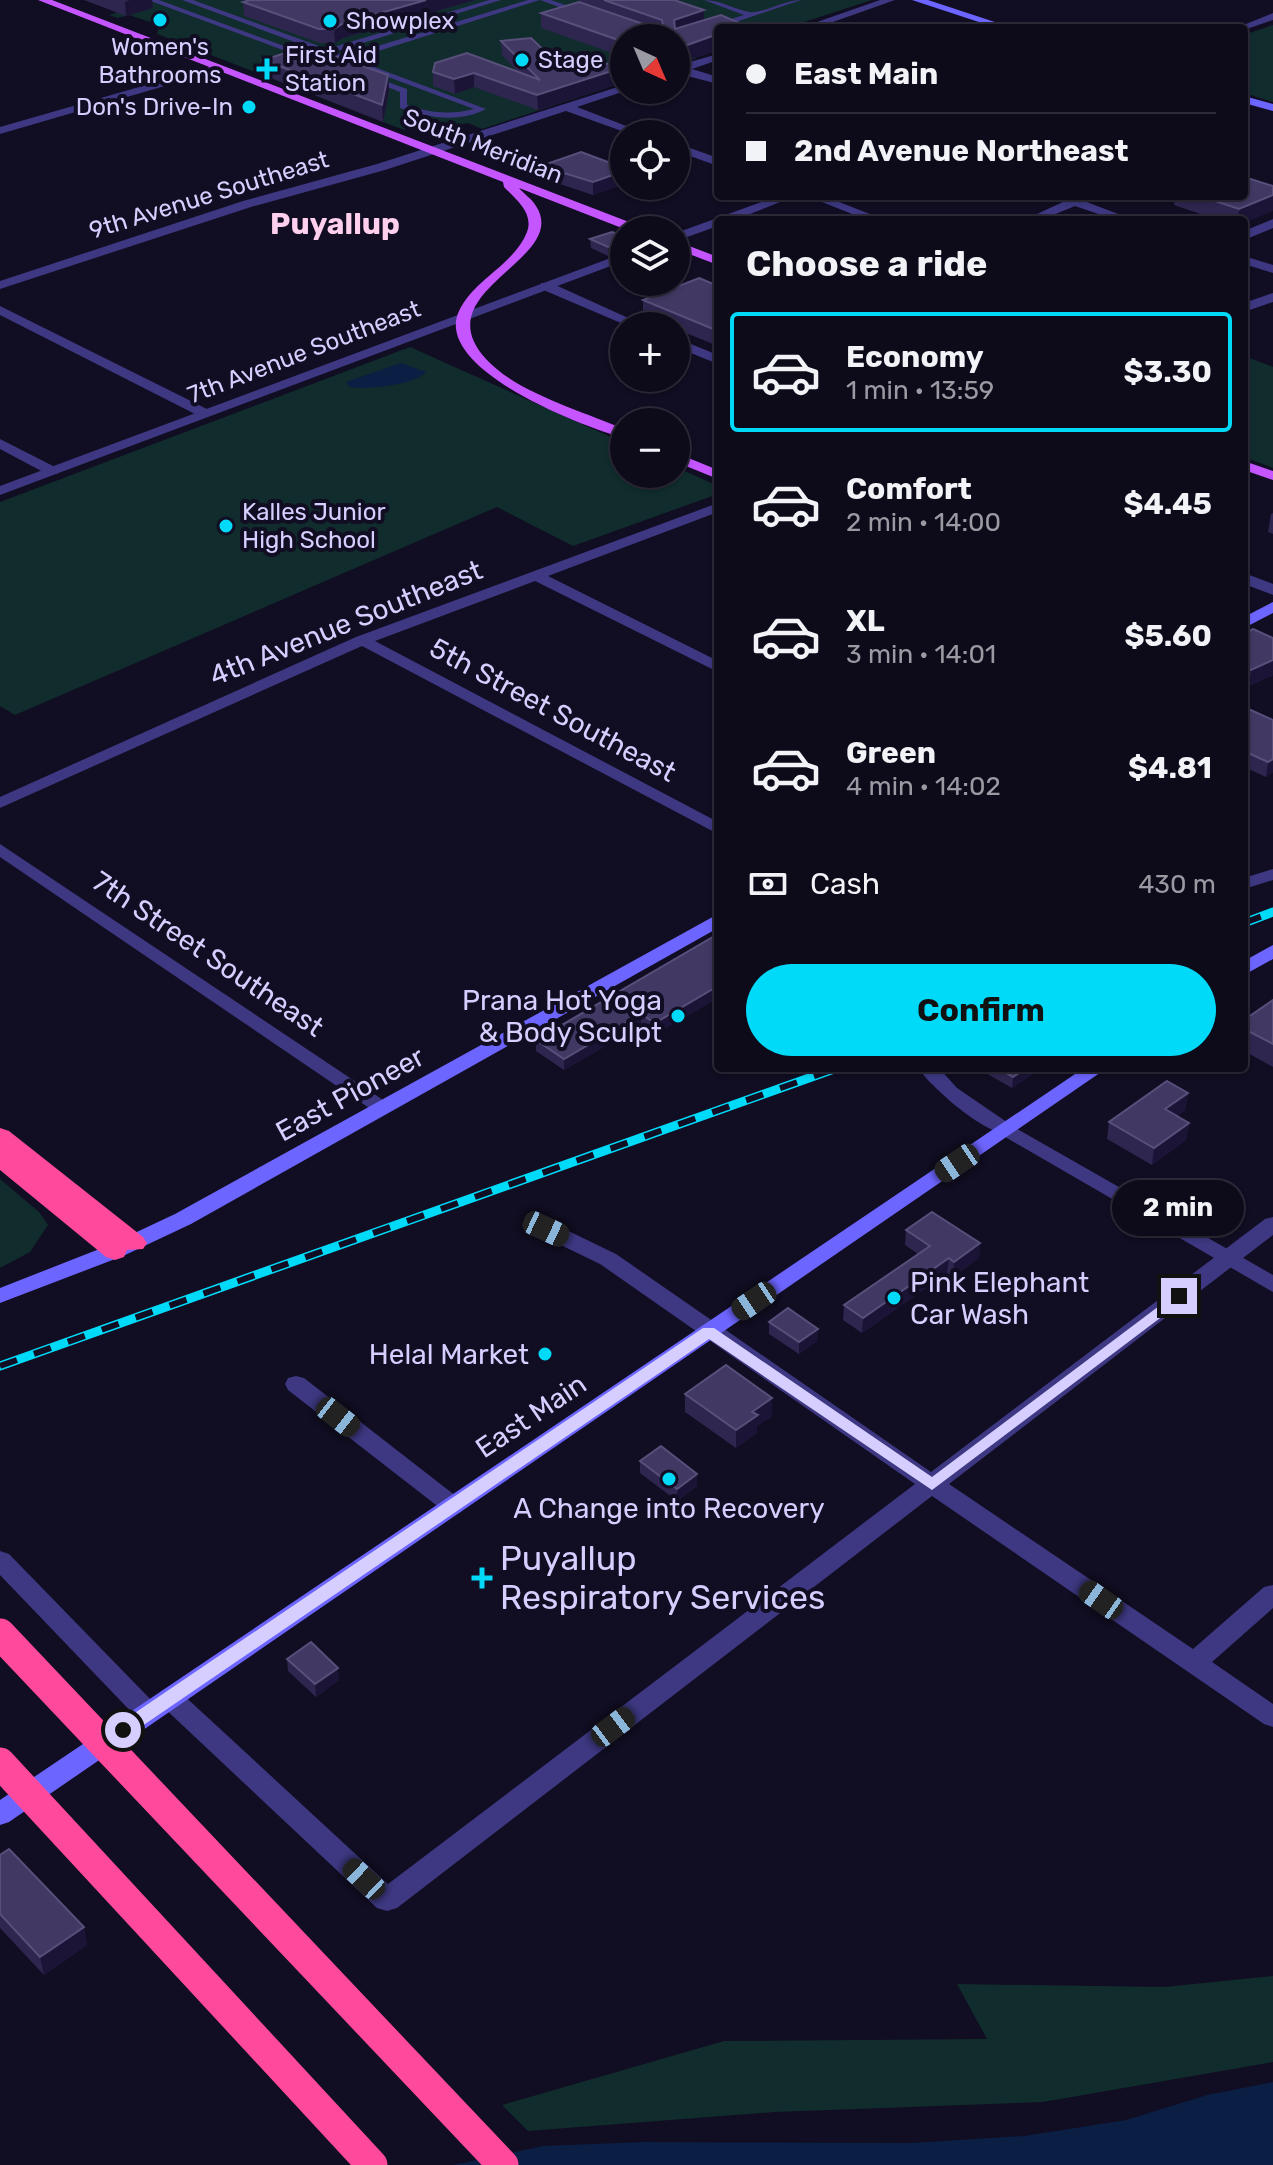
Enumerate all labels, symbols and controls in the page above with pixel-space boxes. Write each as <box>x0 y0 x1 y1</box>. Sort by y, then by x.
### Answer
place label: Showplex <box>346 7 455 35</box>
marker: Women's Bathrooms <box>151 11 169 29</box>
marker: Showplex <box>321 12 339 30</box>
north arrow <box>610 24 690 104</box>
map controls <box>610 24 690 488</box>
place label: Women's Bathrooms <box>98 33 222 89</box>
place label: First Aid Station <box>285 41 377 97</box>
place label: Stage <box>538 46 603 74</box>
marker: Stage <box>513 51 531 69</box>
text: East Main <box>794 56 938 92</box>
marker: First Aid Station <box>256 58 278 80</box>
place label: Don's Drive-In <box>76 93 233 121</box>
marker: Don's Drive-In <box>240 98 258 116</box>
street label: South Meridian <box>399 103 567 189</box>
button: locate <box>610 120 690 200</box>
text: 2nd Avenue Northeast <box>794 133 1129 169</box>
street label: 9th Avenue Southeast <box>86 145 332 245</box>
district label: Puyallup <box>270 206 400 242</box>
button: layers <box>610 216 690 296</box>
text: Choose a ride <box>746 242 987 285</box>
street label: 7th Avenue Southeast <box>184 295 424 409</box>
button: + <box>610 312 690 392</box>
icon: car <box>750 336 822 408</box>
text: Economy <box>846 339 984 375</box>
text: $3.30 <box>1124 354 1212 390</box>
text: 1 min · 13:59 <box>846 375 994 406</box>
button: − <box>610 408 690 488</box>
icon: car <box>750 468 822 540</box>
text: Comfort <box>846 471 972 507</box>
text: $4.45 <box>1124 486 1212 522</box>
place label: Kalles Junior High School <box>242 498 386 554</box>
text: 2 min · 14:00 <box>846 507 1001 538</box>
marker: Kalles Junior High School <box>217 517 235 535</box>
street label: 4th Avenue Southeast <box>205 553 487 693</box>
icon: car <box>750 600 822 672</box>
text: XL <box>846 603 885 639</box>
text: $5.60 <box>1124 618 1212 654</box>
street label: 5th Street Southeast <box>424 631 682 789</box>
text: 3 min · 14:01 <box>846 639 996 670</box>
icon: car <box>750 732 822 804</box>
text: Green <box>846 735 936 771</box>
text: $4.81 <box>1128 750 1212 786</box>
text: 4 min · 14:02 <box>846 771 1001 802</box>
icon: cash <box>746 862 790 906</box>
street label: 7th Street Southeast <box>86 864 330 1044</box>
text: Cash <box>810 866 880 902</box>
text: 430 m <box>1138 869 1216 900</box>
button: Confirm <box>746 964 1216 1056</box>
place label: Prana Hot Yoga & Body Sculpt <box>462 984 662 1049</box>
marker: Prana Hot Yoga & Body Sculpt <box>669 1007 687 1025</box>
street label: East Pioneer <box>270 1040 430 1148</box>
car <box>930 1140 984 1186</box>
callout: 2 min <box>1113 1180 1245 1236</box>
text: 2 min <box>1143 1192 1213 1223</box>
car <box>519 1208 573 1250</box>
place label: Pink Elephant Car Wash <box>910 1266 1089 1331</box>
car <box>727 1278 781 1324</box>
route end <box>1161 1278 1197 1314</box>
marker: Pink Elephant Car Wash <box>885 1289 903 1307</box>
place label: Helal Market <box>369 1338 529 1371</box>
marker: Helal Market <box>536 1345 554 1363</box>
street label: East Main <box>470 1367 592 1465</box>
car <box>312 1393 364 1441</box>
marker: A Change into Recovery <box>660 1470 678 1488</box>
place label: A Change into Recovery <box>513 1492 825 1525</box>
place label: Puyallup Respiratory Services <box>500 1538 825 1618</box>
marker: Puyallup Respiratory Services <box>471 1567 493 1589</box>
car <box>1074 1576 1128 1624</box>
car <box>587 1703 639 1751</box>
route start <box>105 1712 141 1748</box>
car <box>338 1854 390 1904</box>

